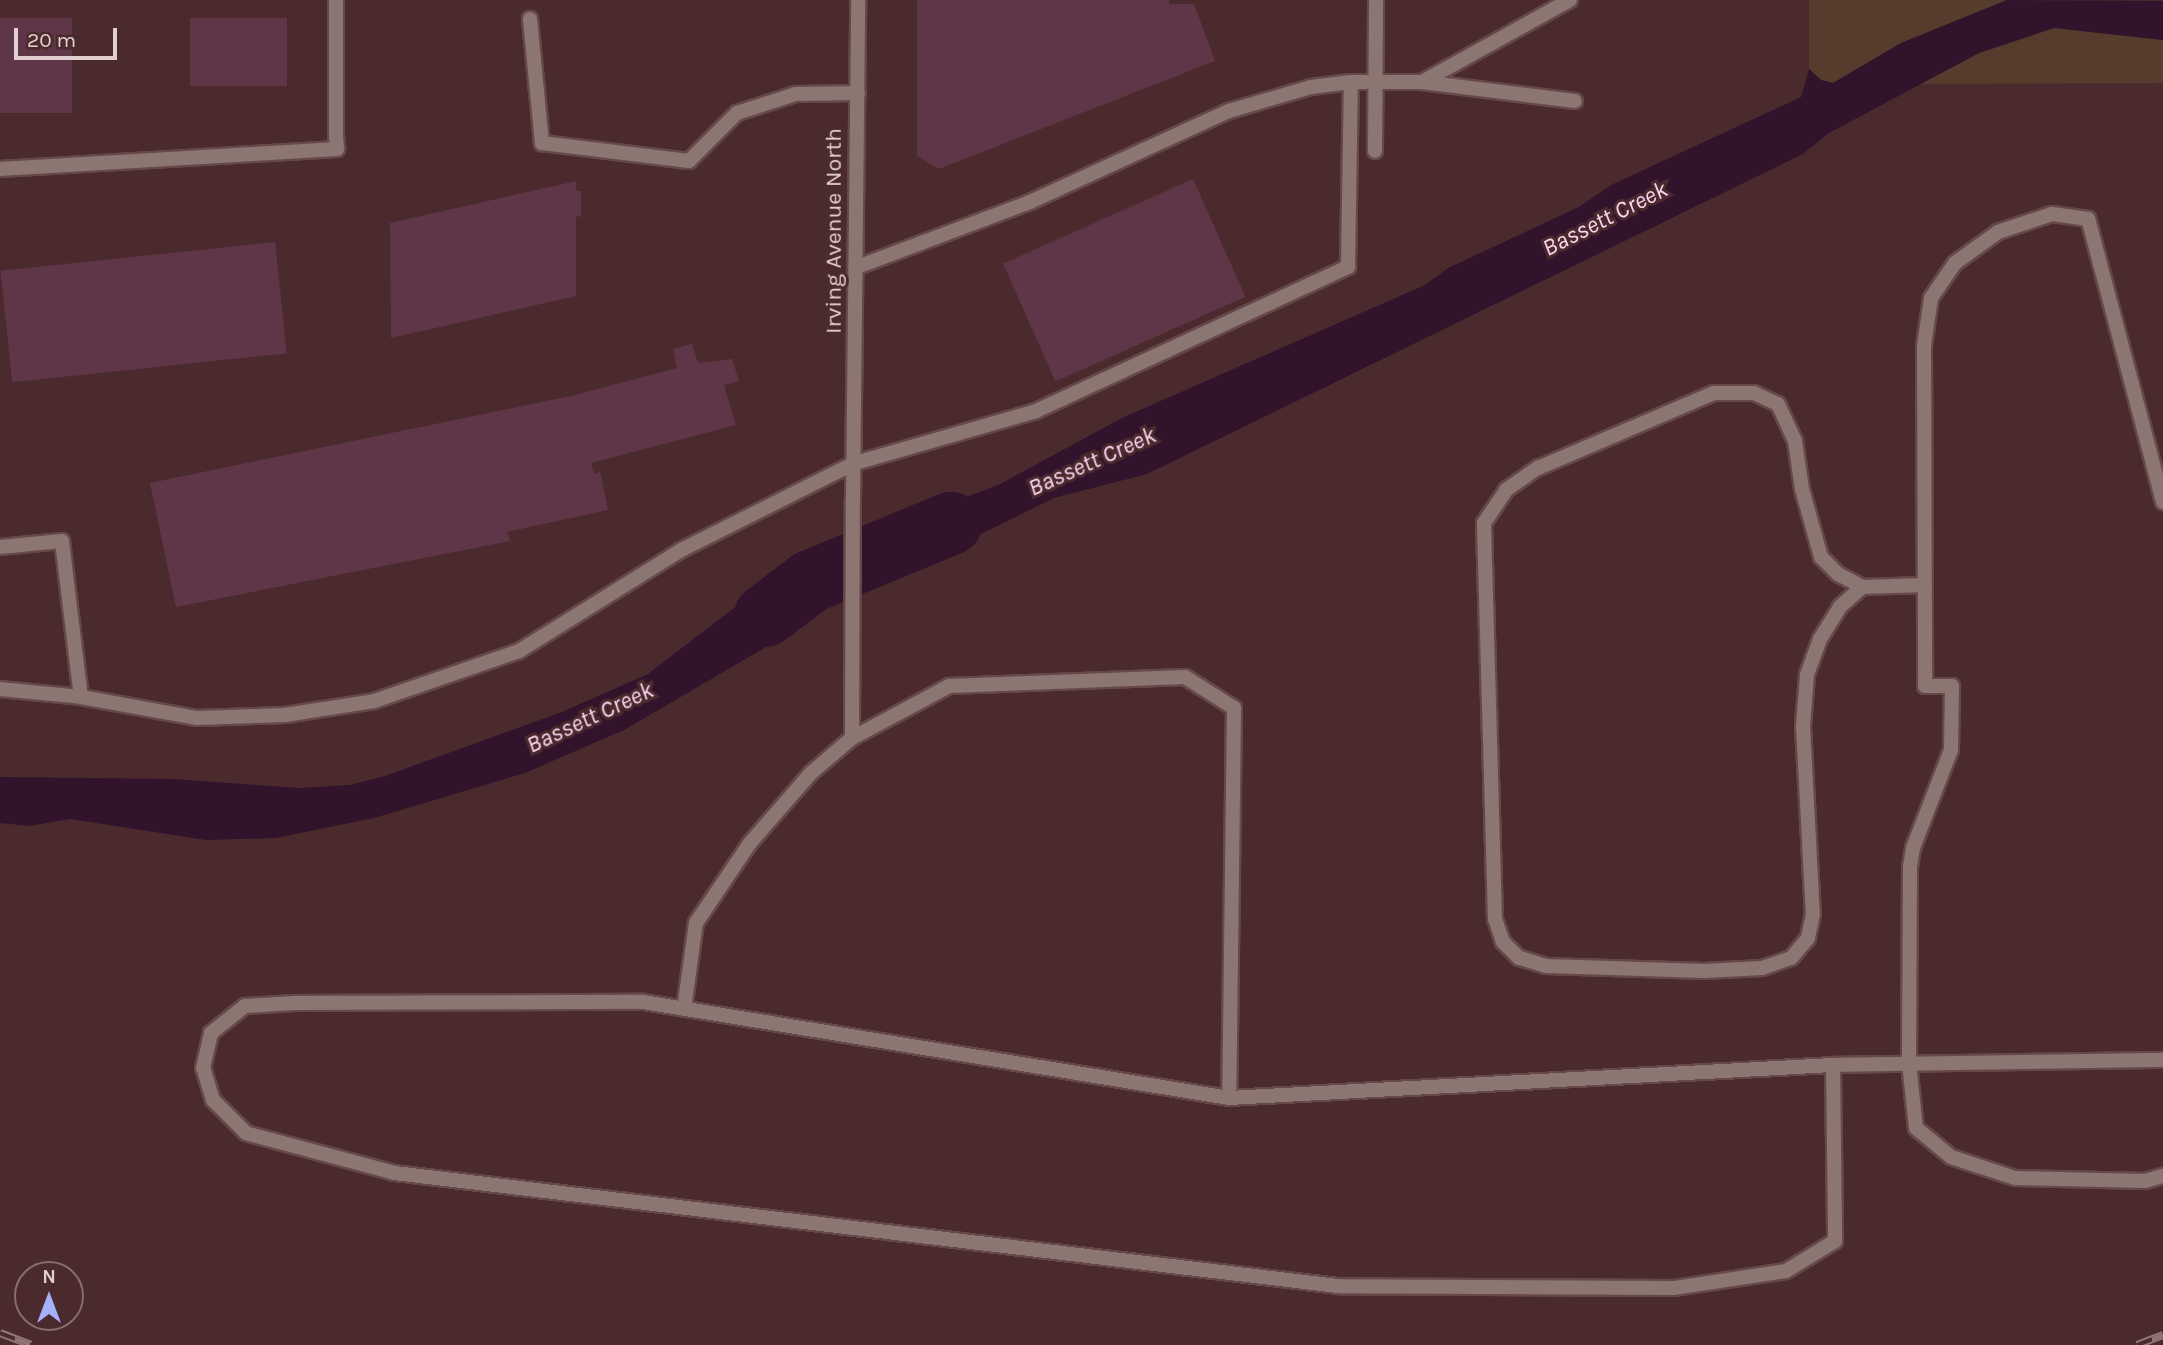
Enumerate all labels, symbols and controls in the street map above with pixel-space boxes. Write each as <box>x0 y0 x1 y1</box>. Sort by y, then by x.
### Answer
scale bar <box>18 14 121 58</box>
text: 20 m <box>27 28 76 52</box>
street label: Irving Avenue North <box>820 128 848 334</box>
water label: Bassett Creek <box>1538 175 1672 263</box>
water label: Bassett Creek <box>1024 421 1160 503</box>
water label: Bassett Creek <box>522 676 658 760</box>
north arrow <box>14 1261 84 1331</box>
text: N <box>42 1266 56 1288</box>

